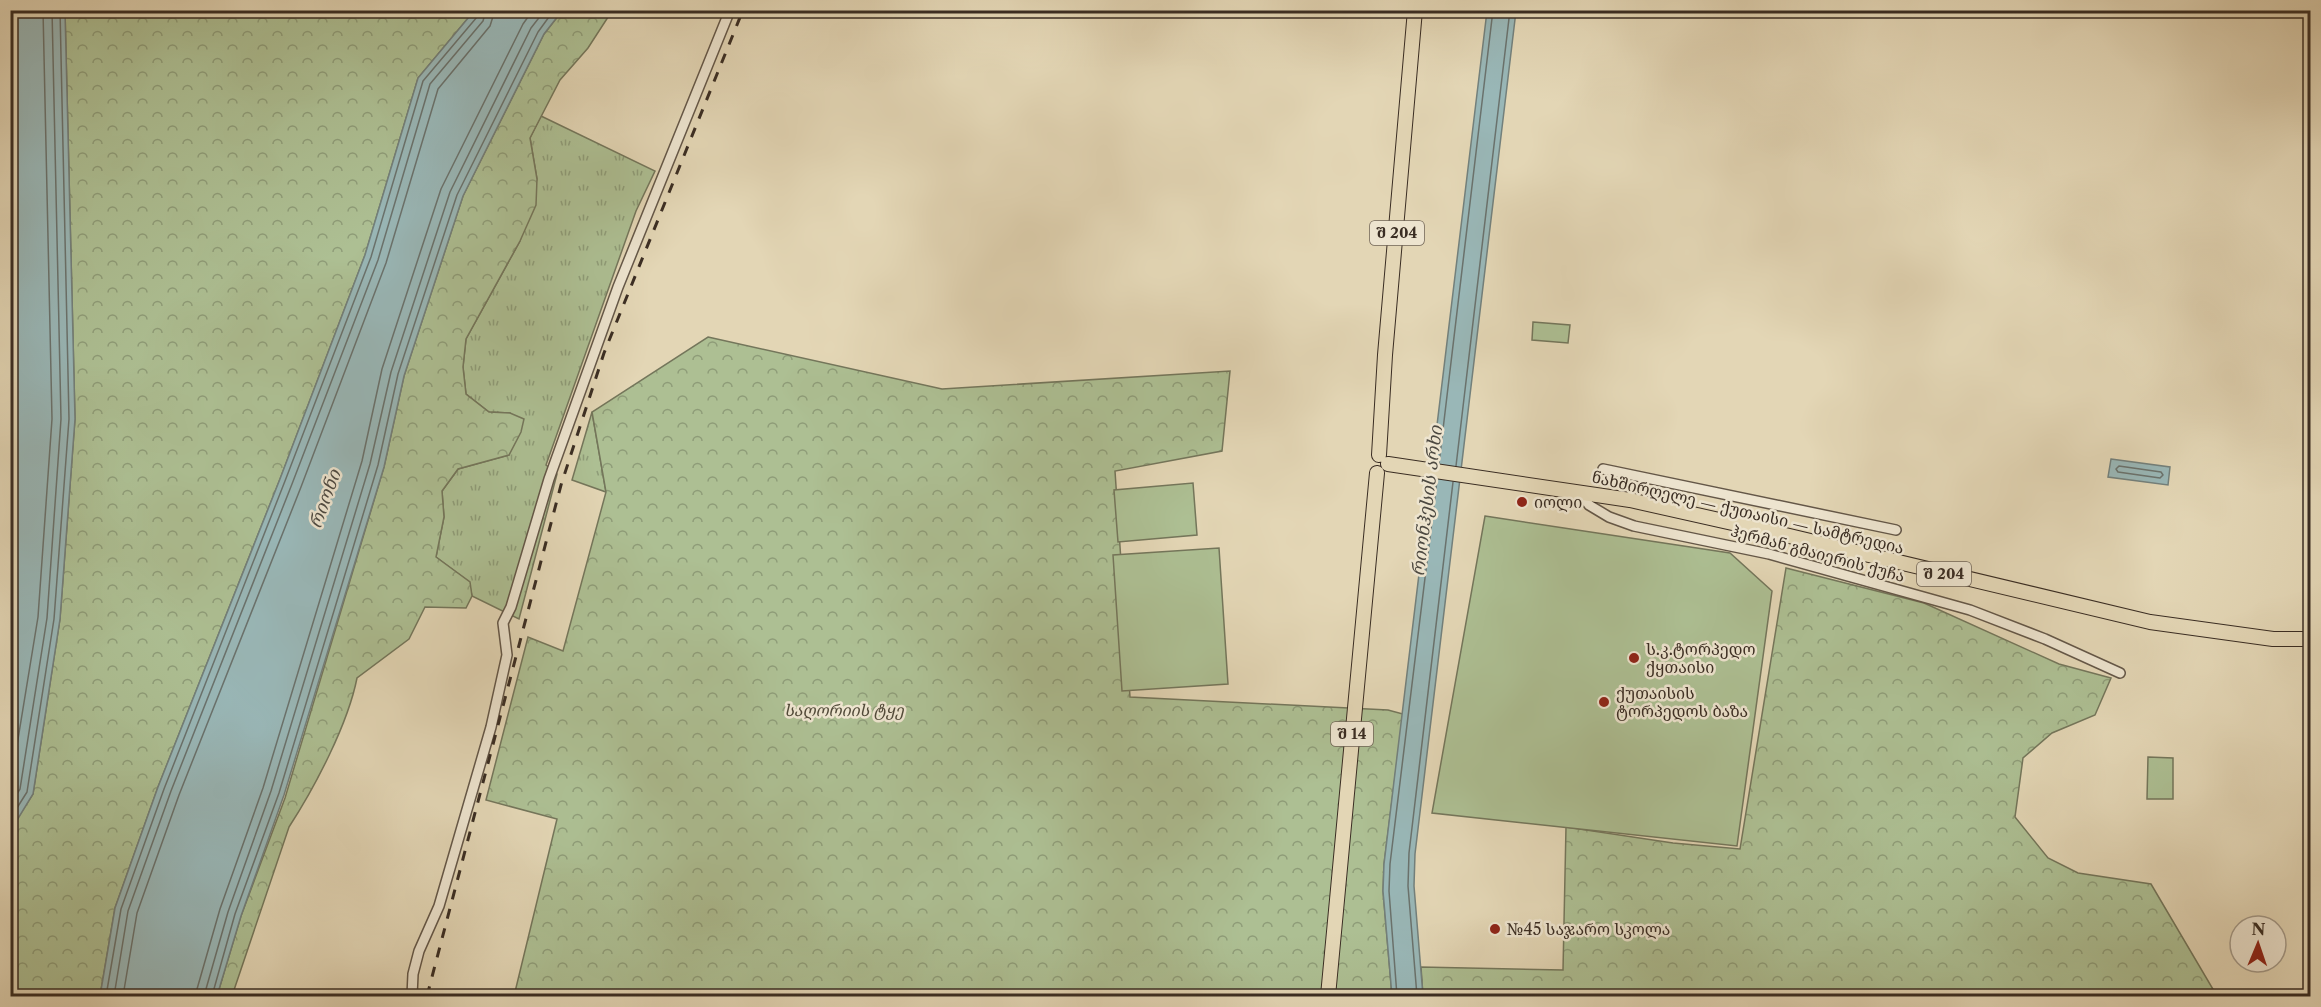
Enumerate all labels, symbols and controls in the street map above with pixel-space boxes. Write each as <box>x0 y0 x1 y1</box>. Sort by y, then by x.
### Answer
road number: შ 204 <box>1370 221 1424 245</box>
water label: რიონჰესის არხი <box>1407 423 1447 577</box>
water label: რიონი <box>304 465 346 531</box>
street label: ნახშირღელე — ქუთაისი — სამტრედია <box>1590 466 1906 558</box>
place label: იოლი <box>1534 492 1582 512</box>
marker: იოლი <box>1515 495 1529 509</box>
street label: ჰერმან გმაიერის ქუჩა <box>1729 520 1907 586</box>
road number: შ 204 <box>1917 562 1971 586</box>
place label: ს.კ.ტორპედო ქყთაისი <box>1646 639 1755 677</box>
marker: ს.კ.ტორპედო ქყთაისი <box>1627 651 1641 665</box>
place label: ქუთაისის ტორპედოს ბაზა <box>1616 683 1748 721</box>
marker: ქუთაისის ტორპედოს ბაზა <box>1597 695 1611 709</box>
park label: საღორიის ტყე <box>784 700 905 721</box>
road number: შ 14 <box>1331 722 1373 746</box>
north arrow <box>2228 914 2288 974</box>
place label: №45 საჯარო სკოლა <box>1507 919 1670 939</box>
text: N <box>2251 919 2266 939</box>
marker: №45 საჯარო სკოლა <box>1488 922 1502 936</box>

